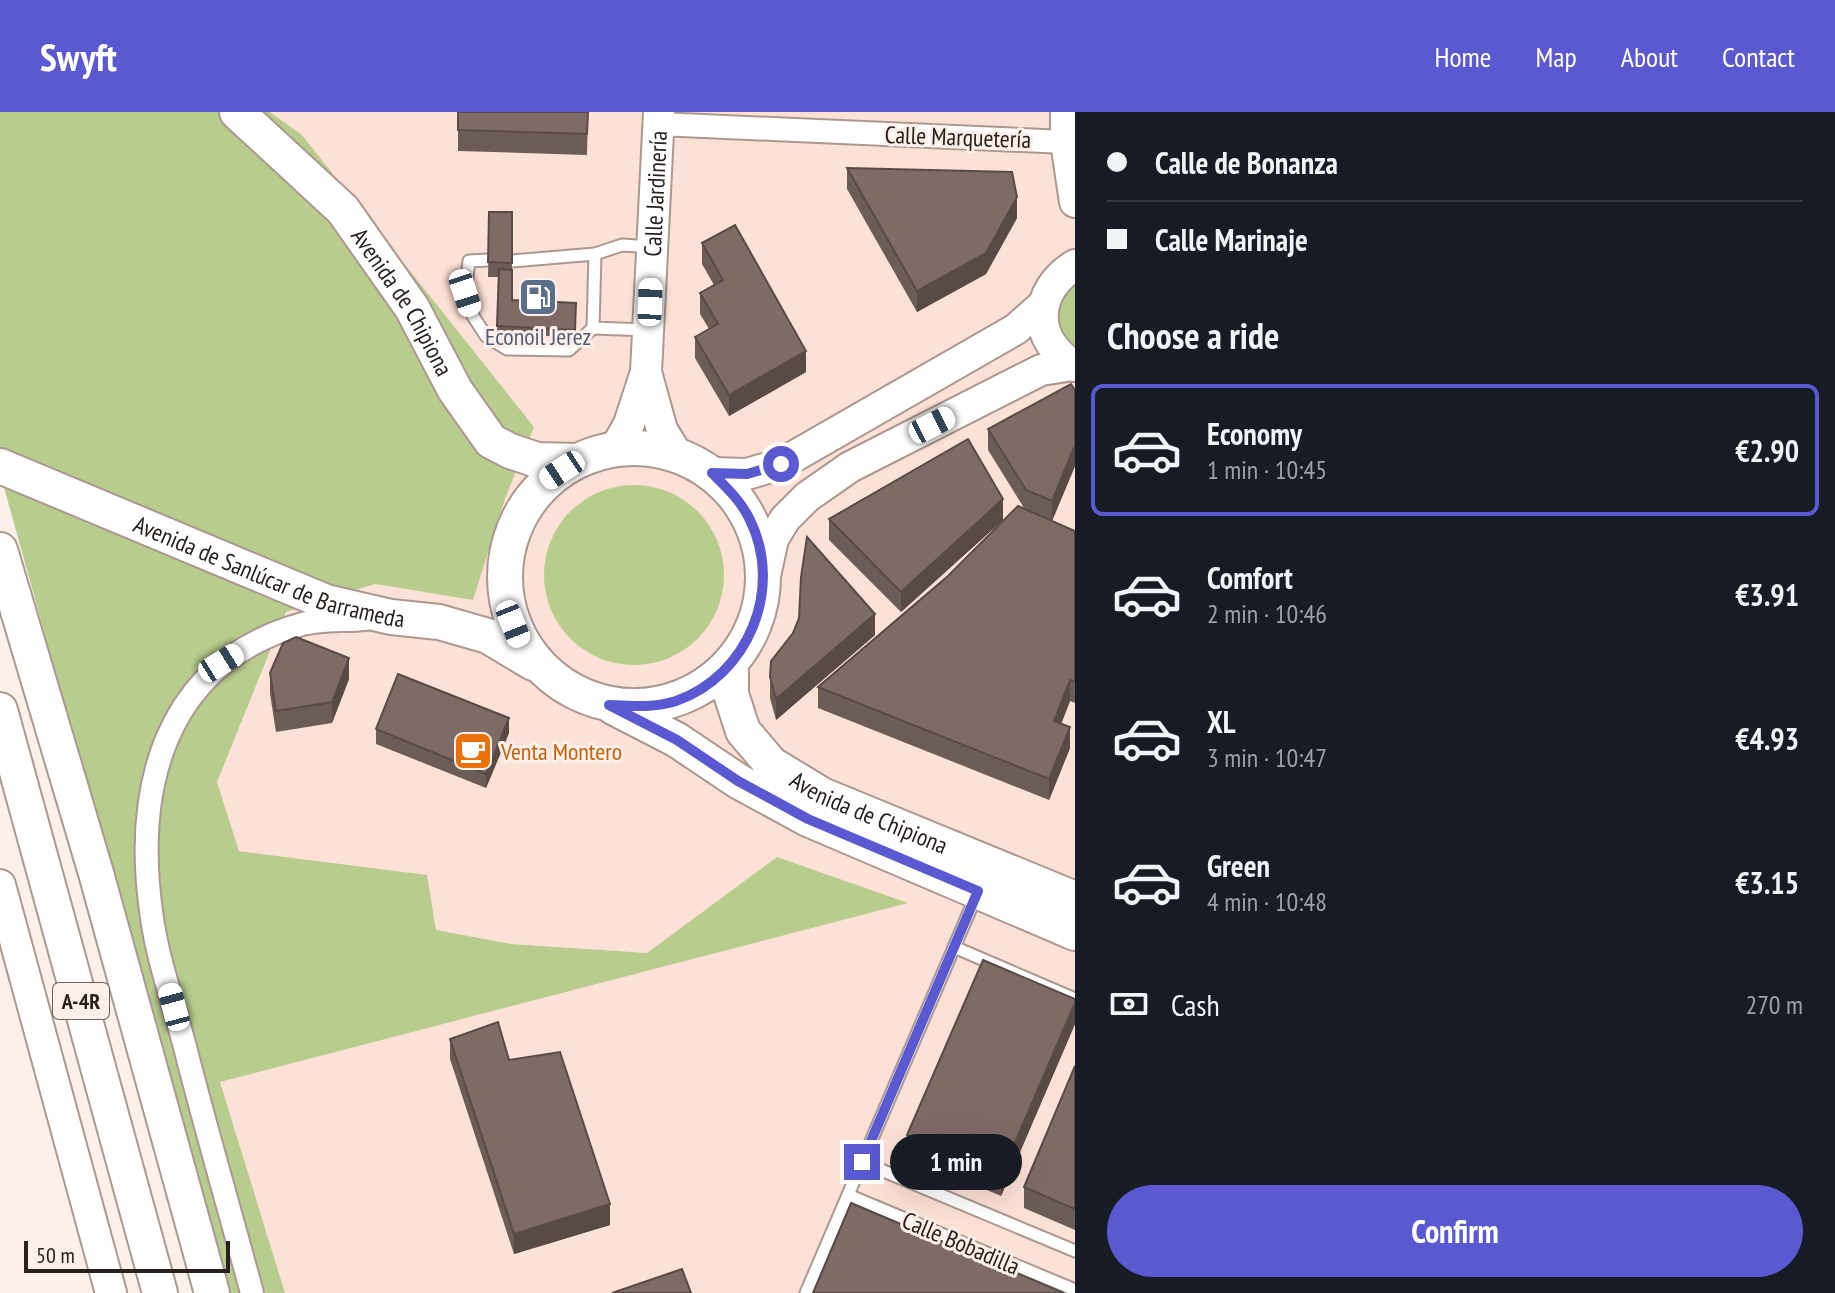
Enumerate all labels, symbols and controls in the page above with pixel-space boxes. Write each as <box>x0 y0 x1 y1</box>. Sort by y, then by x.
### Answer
text: Swyft <box>40 32 117 81</box>
text: Home <box>1435 38 1491 75</box>
text: Map <box>1535 38 1577 75</box>
text: About <box>1621 38 1678 75</box>
text: Contact <box>1722 38 1795 75</box>
street label: Calle Marquetería <box>884 119 1032 155</box>
street label: Calle Jardinería <box>636 130 674 257</box>
text: Calle de Bonanza <box>1155 143 1338 182</box>
text: Calle Marinaje <box>1155 220 1308 259</box>
street label: Avenida de Chipiona <box>345 222 460 381</box>
car <box>446 266 484 320</box>
fuel station icon: Econoil Jerez <box>517 276 559 318</box>
car <box>637 278 663 326</box>
text: Choose a ride <box>1107 312 1279 359</box>
place label: Econoil Jerez <box>485 321 591 352</box>
car <box>905 403 959 447</box>
icon: car <box>1111 414 1183 486</box>
text: Economy <box>1207 414 1302 453</box>
text: €2.90 <box>1735 431 1799 470</box>
route start <box>763 446 799 482</box>
car <box>535 447 589 493</box>
text: 1 min · 10:45 <box>1207 453 1327 486</box>
street label: Avenida de Sanlúcar de Barrameda <box>129 508 406 634</box>
icon: car <box>1111 558 1183 630</box>
text: Comfort <box>1207 558 1293 597</box>
text: €3.91 <box>1735 575 1799 614</box>
car <box>493 597 533 651</box>
text: 2 min · 10:46 <box>1207 597 1327 630</box>
car <box>194 640 248 686</box>
icon: car <box>1111 702 1183 774</box>
text: XL <box>1207 702 1236 741</box>
text: €4.93 <box>1735 719 1799 758</box>
cafe icon: Venta Montero <box>452 730 494 772</box>
place label: Venta Montero <box>500 736 622 767</box>
text: 3 min · 10:47 <box>1207 741 1327 774</box>
street label: Avenida de Chipiona <box>785 764 952 861</box>
icon: car <box>1111 846 1183 918</box>
text: Green <box>1207 846 1270 885</box>
text: €3.15 <box>1735 863 1799 902</box>
text: 4 min · 10:48 <box>1207 885 1327 918</box>
car <box>156 981 192 1033</box>
icon: cash <box>1107 982 1151 1026</box>
road number: A-4R <box>53 983 109 1019</box>
text: Cash <box>1171 985 1220 1024</box>
text: 270 m <box>1745 988 1803 1021</box>
callout: 1 min <box>890 1134 1022 1190</box>
route end <box>844 1144 880 1180</box>
text: 1 min <box>930 1145 982 1178</box>
button: Confirm <box>1107 1185 1803 1277</box>
street label: Calle Bobadilla <box>898 1204 1024 1282</box>
scale bar <box>24 1237 230 1273</box>
text: 50 m <box>36 1241 75 1269</box>

